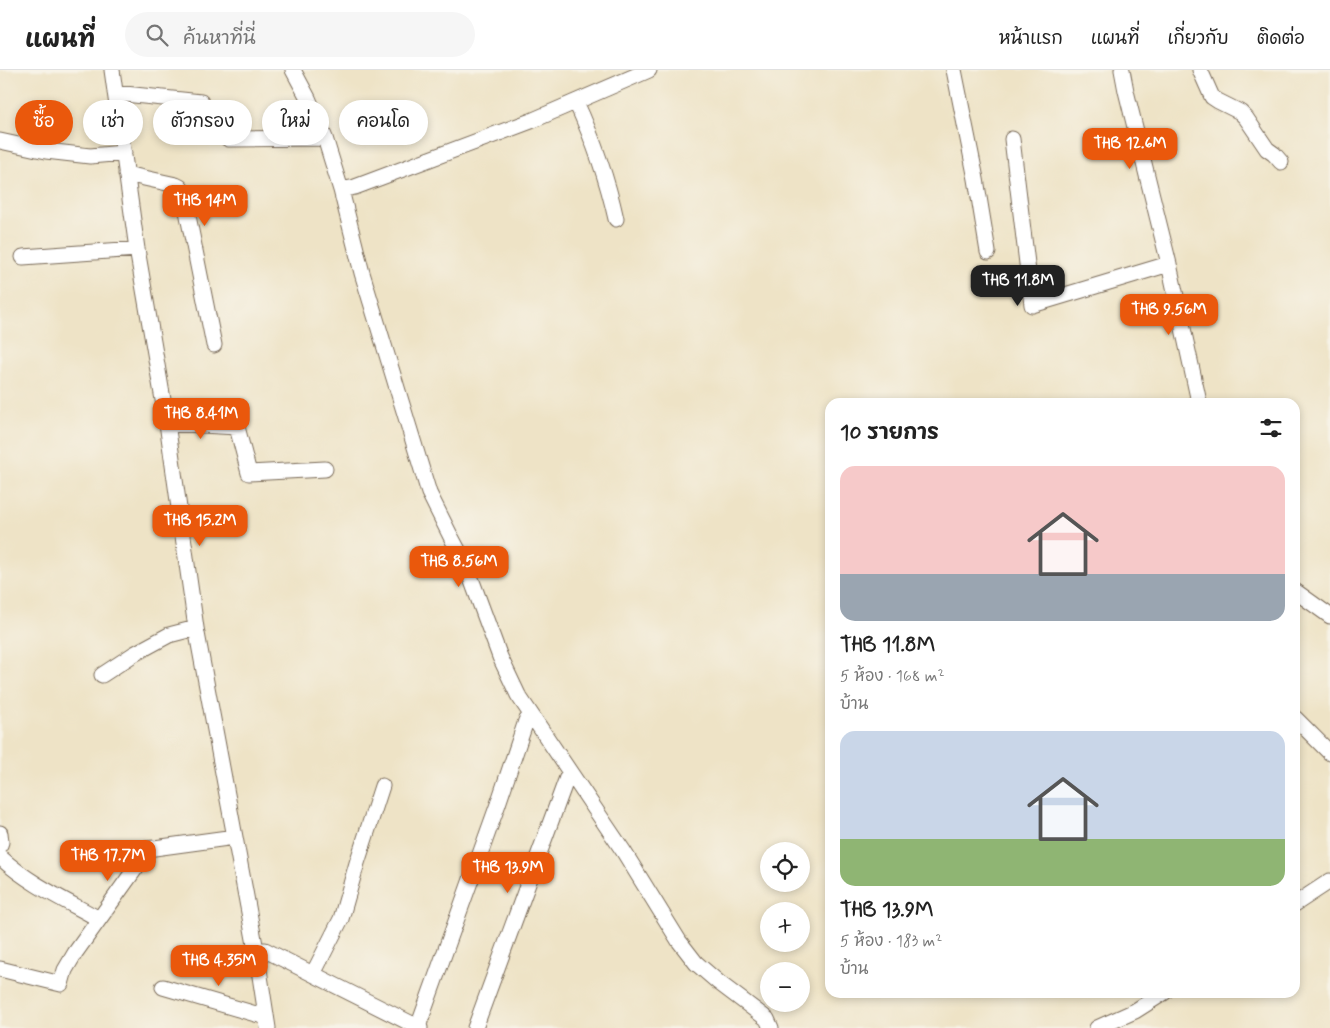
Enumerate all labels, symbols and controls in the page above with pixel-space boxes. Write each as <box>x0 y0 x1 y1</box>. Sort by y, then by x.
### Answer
search box <box>125 12 475 57</box>
icon: search <box>143 21 171 49</box>
text: แผนที่ <box>25 25 95 56</box>
text: ค้นหาที่นี่ <box>183 26 256 51</box>
text: หน้าแรก <box>999 27 1063 51</box>
text: แผนที่ <box>1091 27 1139 51</box>
text: เกี่ยวกับ <box>1167 27 1229 51</box>
text: ติดต่อ <box>1257 27 1305 51</box>
chip: ซื้อ <box>15 100 73 145</box>
chip: เช่า <box>83 100 143 145</box>
chip: ตัวกรอง <box>153 100 252 145</box>
chip: ใหม่ <box>262 100 329 145</box>
chip: คอนโด <box>339 100 428 145</box>
pin: THB 12.6M <box>1073 128 1187 170</box>
text: THB 12.6M <box>1093 133 1167 154</box>
pin: THB 14M <box>159 184 251 227</box>
text: THB 14M <box>174 190 236 211</box>
pin: THB 11.8M <box>961 264 1075 307</box>
text: THB 11.8M <box>982 270 1054 291</box>
pin: THB 9.56M <box>1112 294 1226 336</box>
text: THB 9.56M <box>1131 299 1207 320</box>
pin: THB 8.41M <box>144 398 258 440</box>
text: THB 8.41M <box>164 403 238 424</box>
icon: filters <box>1257 414 1285 442</box>
text: 10 รายการ <box>840 419 939 447</box>
icon: home <box>1018 499 1108 589</box>
pin: THB 15.2M <box>143 504 257 547</box>
text: THB 15.2M <box>164 510 236 531</box>
pin: THB 8.56M <box>402 546 516 588</box>
text: THB 8.56M <box>421 551 497 572</box>
text: THB 11.8M <box>840 631 935 659</box>
text: 5 ห้อง · 168 m² <box>840 666 945 687</box>
text: บ้าน <box>840 694 868 715</box>
icon: home <box>1018 764 1108 854</box>
pin: THB 17.7M <box>51 840 165 882</box>
map controls <box>760 842 810 1012</box>
button: locate <box>760 842 810 892</box>
text: THB 17.7M <box>71 845 145 866</box>
pin: THB 13.9M <box>451 852 565 894</box>
text: THB 13.9M <box>472 857 544 878</box>
text: THB 13.9M <box>840 896 933 924</box>
button: + <box>760 902 810 952</box>
text: 5 ห้อง · 183 m² <box>840 931 942 952</box>
pin: THB 4.35M <box>162 944 276 987</box>
text: THB 4.35M <box>182 950 256 971</box>
text: บ้าน <box>840 959 868 980</box>
button: − <box>760 962 810 1012</box>

